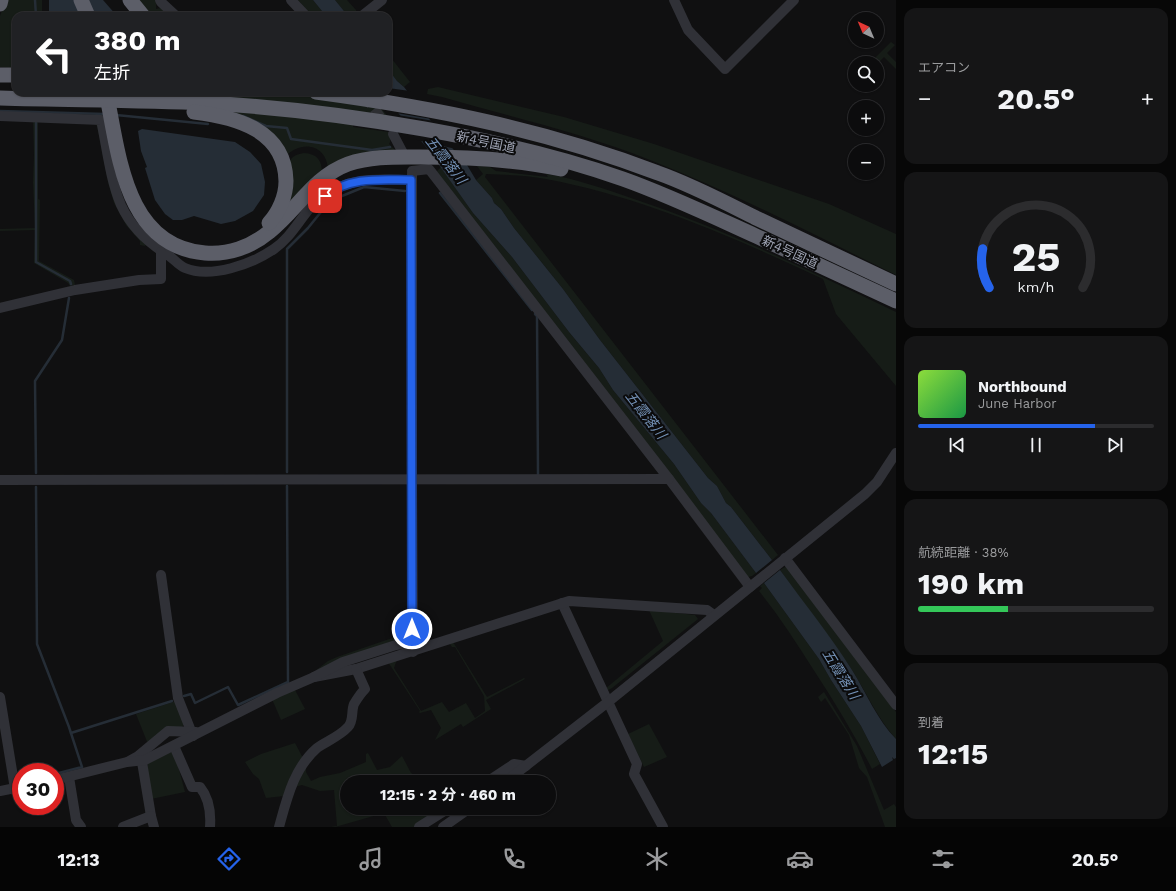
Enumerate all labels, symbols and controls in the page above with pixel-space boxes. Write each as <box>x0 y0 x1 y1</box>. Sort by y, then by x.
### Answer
north arrow <box>848 12 884 48</box>
map controls <box>848 12 884 180</box>
text: 380 m <box>94 24 181 57</box>
icon: left <box>28 28 80 80</box>
button: search <box>848 56 884 92</box>
text: エアコン <box>918 60 970 75</box>
text: 左折 <box>94 62 130 83</box>
text: 20.5° <box>997 81 1075 116</box>
text: − <box>918 86 931 111</box>
text: + <box>1141 86 1154 111</box>
button: + <box>848 100 884 136</box>
street label: 新4号国道 <box>455 128 517 156</box>
water label: 五霞落川 <box>422 133 471 189</box>
button: − <box>848 144 884 180</box>
pin <box>308 179 342 213</box>
icon: arrive <box>314 185 336 207</box>
text: 25 <box>1011 231 1061 280</box>
street label: 新4号国道 <box>760 233 820 271</box>
text: km/h <box>1018 278 1054 294</box>
text: Northbound <box>978 378 1067 396</box>
water label: 五霞落川 <box>622 388 671 444</box>
text: June Harbor <box>978 396 1057 411</box>
icon: previous <box>946 434 968 456</box>
icon: pause <box>1025 434 1047 456</box>
icon: next <box>1104 434 1126 456</box>
text: 航続距離 · 38% <box>918 545 1009 560</box>
text: 190 km <box>918 566 1024 601</box>
position arrow <box>391 608 433 650</box>
water label: 五霞落川 <box>819 646 864 704</box>
text: 到着 <box>918 715 944 730</box>
text: 12:15 <box>918 736 988 771</box>
speed limit sign: 30 <box>12 763 64 815</box>
text: 12:15 · 2 分 · 460 m <box>380 786 516 804</box>
icon: directions <box>215 845 243 873</box>
icon: music <box>357 845 385 873</box>
icon: phone <box>500 845 528 873</box>
icon: climate <box>643 845 671 873</box>
icon: car <box>786 845 814 873</box>
icon: filters <box>929 845 957 873</box>
text: 12:13 <box>57 849 100 870</box>
text: 20.5° <box>1072 849 1118 870</box>

